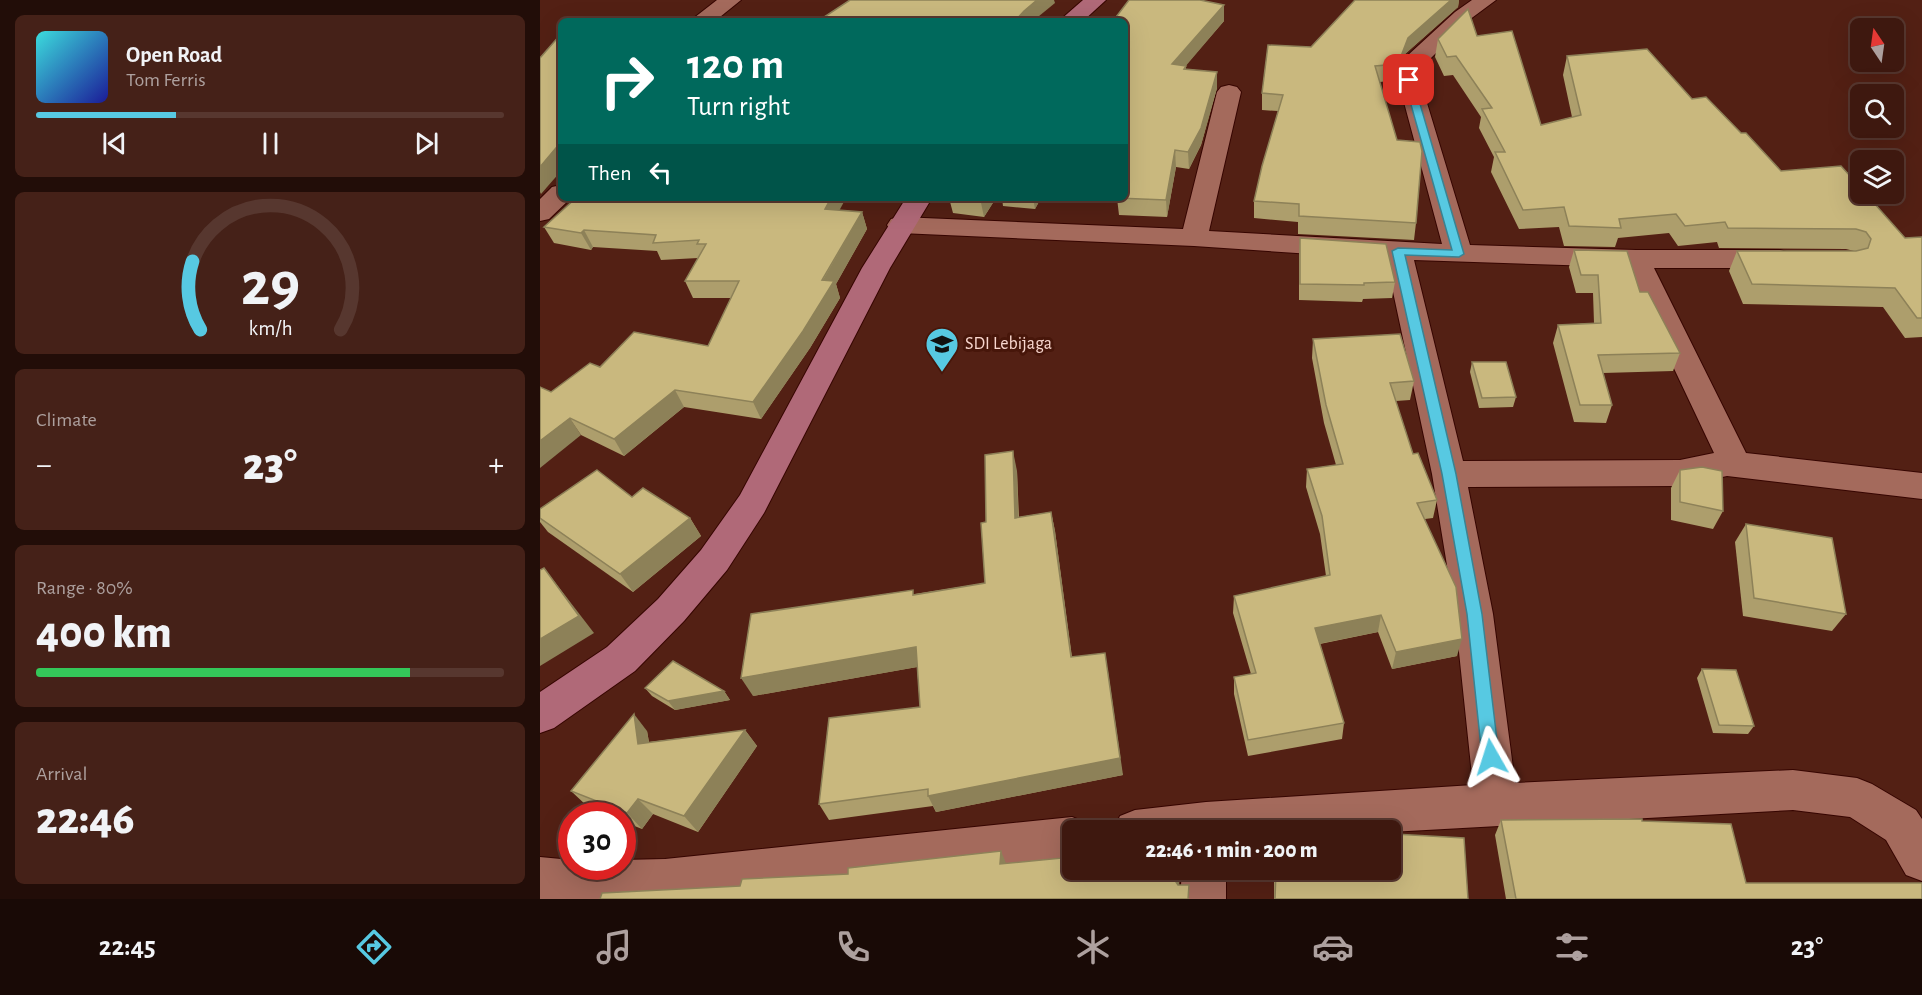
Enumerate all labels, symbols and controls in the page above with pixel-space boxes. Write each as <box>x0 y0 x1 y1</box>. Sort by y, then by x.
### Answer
north arrow <box>1850 18 1904 72</box>
map controls <box>1850 18 1904 204</box>
icon: right <box>588 42 666 120</box>
text: Open Road <box>126 44 222 66</box>
text: 120 m <box>687 44 784 86</box>
pin <box>1383 54 1434 105</box>
icon: arrive <box>1392 63 1425 96</box>
text: Tom Ferris <box>126 70 206 90</box>
button: search <box>1850 84 1904 138</box>
text: Turn right <box>687 93 790 120</box>
icon: previous <box>98 127 131 160</box>
icon: pause <box>254 127 287 160</box>
icon: next <box>410 127 443 160</box>
button: layers <box>1850 150 1904 204</box>
icon: left <box>644 156 677 189</box>
text: Then <box>588 162 632 184</box>
text: 29 <box>240 254 300 316</box>
text: km/h <box>248 318 292 339</box>
school or university icon: SDI Lebijaga <box>924 326 960 373</box>
place label: SDI Lebijaga <box>965 335 1052 353</box>
text: Climate <box>36 410 97 430</box>
text: 23° <box>243 443 297 488</box>
text: − <box>36 449 52 482</box>
text: + <box>488 449 504 482</box>
text: Range · 80% <box>36 578 133 598</box>
text: 400 km <box>36 611 172 656</box>
position arrow <box>1459 725 1523 789</box>
text: Arrival <box>36 764 87 784</box>
text: 22:46 <box>36 797 135 842</box>
speed limit sign: 30 <box>558 802 636 880</box>
text: 22:46 · 1 min · 200 m <box>1145 839 1318 861</box>
icon: directions <box>353 926 395 968</box>
icon: music <box>593 926 635 968</box>
icon: phone <box>832 926 874 968</box>
icon: climate <box>1072 926 1114 968</box>
icon: car <box>1312 926 1354 968</box>
icon: filters <box>1551 926 1593 968</box>
text: 22:45 <box>99 933 156 960</box>
text: 23° <box>1791 933 1823 960</box>

